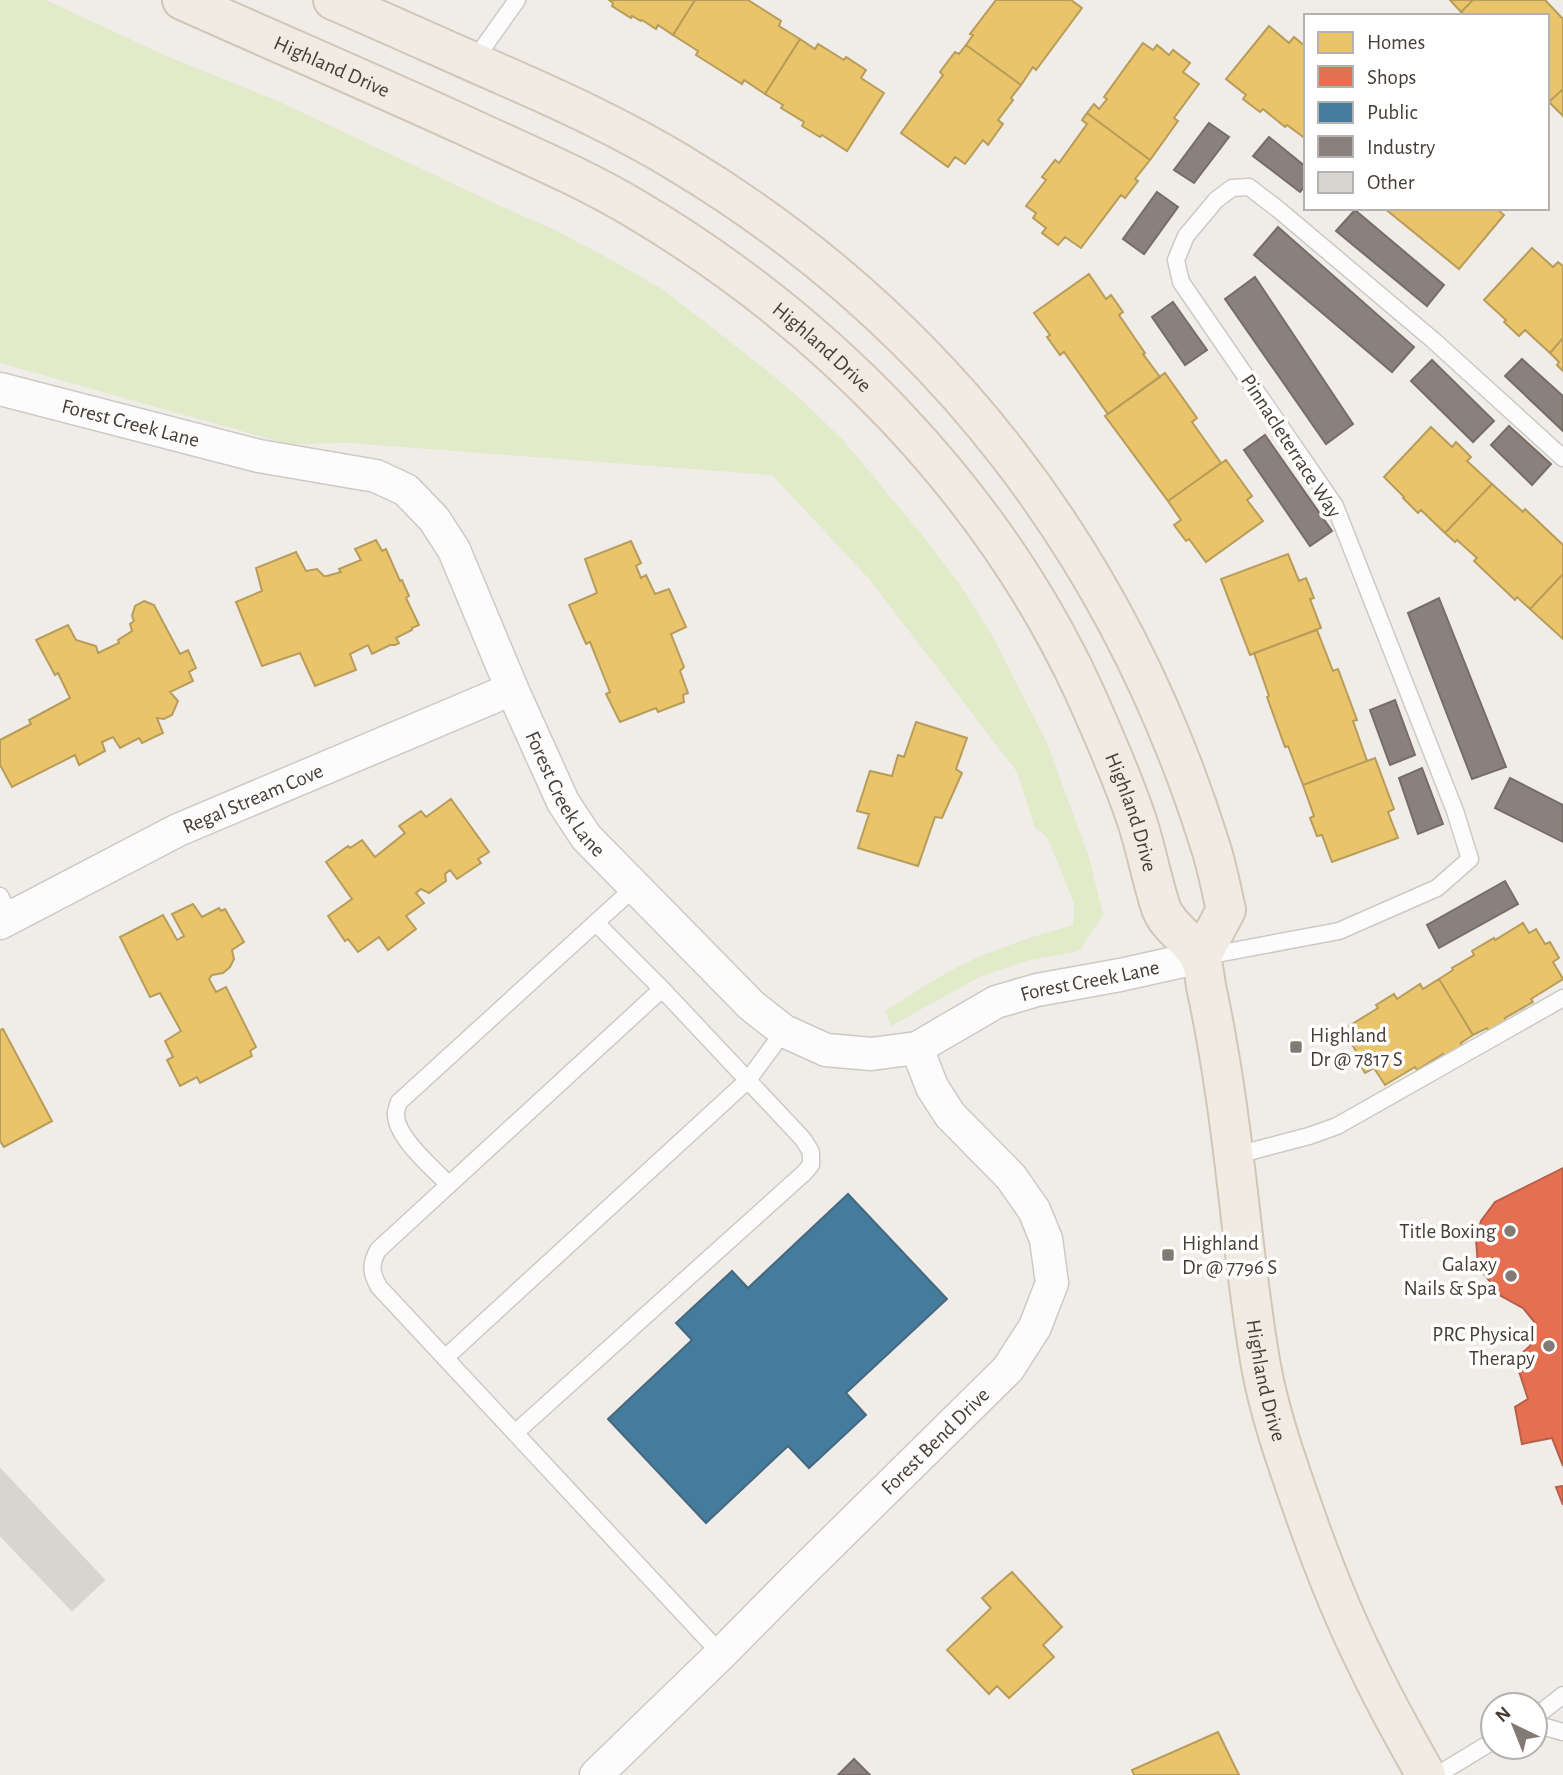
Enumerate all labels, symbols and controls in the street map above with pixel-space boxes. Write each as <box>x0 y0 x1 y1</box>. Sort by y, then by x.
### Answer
legend <box>1304 14 1549 210</box>
street label: Highland Drive <box>271 32 393 101</box>
text: Homes <box>1367 32 1425 53</box>
text: Shops <box>1367 67 1416 88</box>
text: Public <box>1367 102 1417 123</box>
text: Industry <box>1367 137 1435 158</box>
text: Other <box>1367 172 1415 193</box>
street label: Highland Drive <box>769 298 876 396</box>
street label: Pinnacleterrace Way <box>1237 370 1345 522</box>
street label: Forest Creek Lane <box>60 395 202 451</box>
street label: Forest Creek Lane <box>522 728 609 861</box>
street label: Highland Drive <box>1102 750 1161 874</box>
street label: Regal Stream Cove <box>179 760 326 837</box>
street label: Forest Creek Lane <box>1018 956 1161 1005</box>
place label: Highland Dr @ 7817 S <box>1310 1025 1403 1070</box>
marker: Highland Dr @ 7817 S <box>1288 1039 1304 1055</box>
place label: Title Boxing <box>1399 1221 1497 1242</box>
marker: Title Boxing <box>1502 1223 1518 1239</box>
place label: Highland Dr @ 7796 S <box>1182 1233 1277 1278</box>
marker: Highland Dr @ 7796 S <box>1160 1247 1176 1263</box>
place label: Galaxy Nails & Spa <box>1404 1254 1497 1299</box>
marker: Galaxy Nails & Spa <box>1503 1268 1519 1284</box>
street label: Highland Drive <box>1243 1318 1290 1444</box>
place label: PRC Physical Therapy <box>1432 1324 1535 1369</box>
marker: PRC Physical Therapy <box>1541 1338 1557 1354</box>
street label: Forest Bend Drive <box>877 1383 993 1498</box>
north arrow <box>1479 1691 1549 1761</box>
text: N <box>1492 1703 1515 1726</box>

